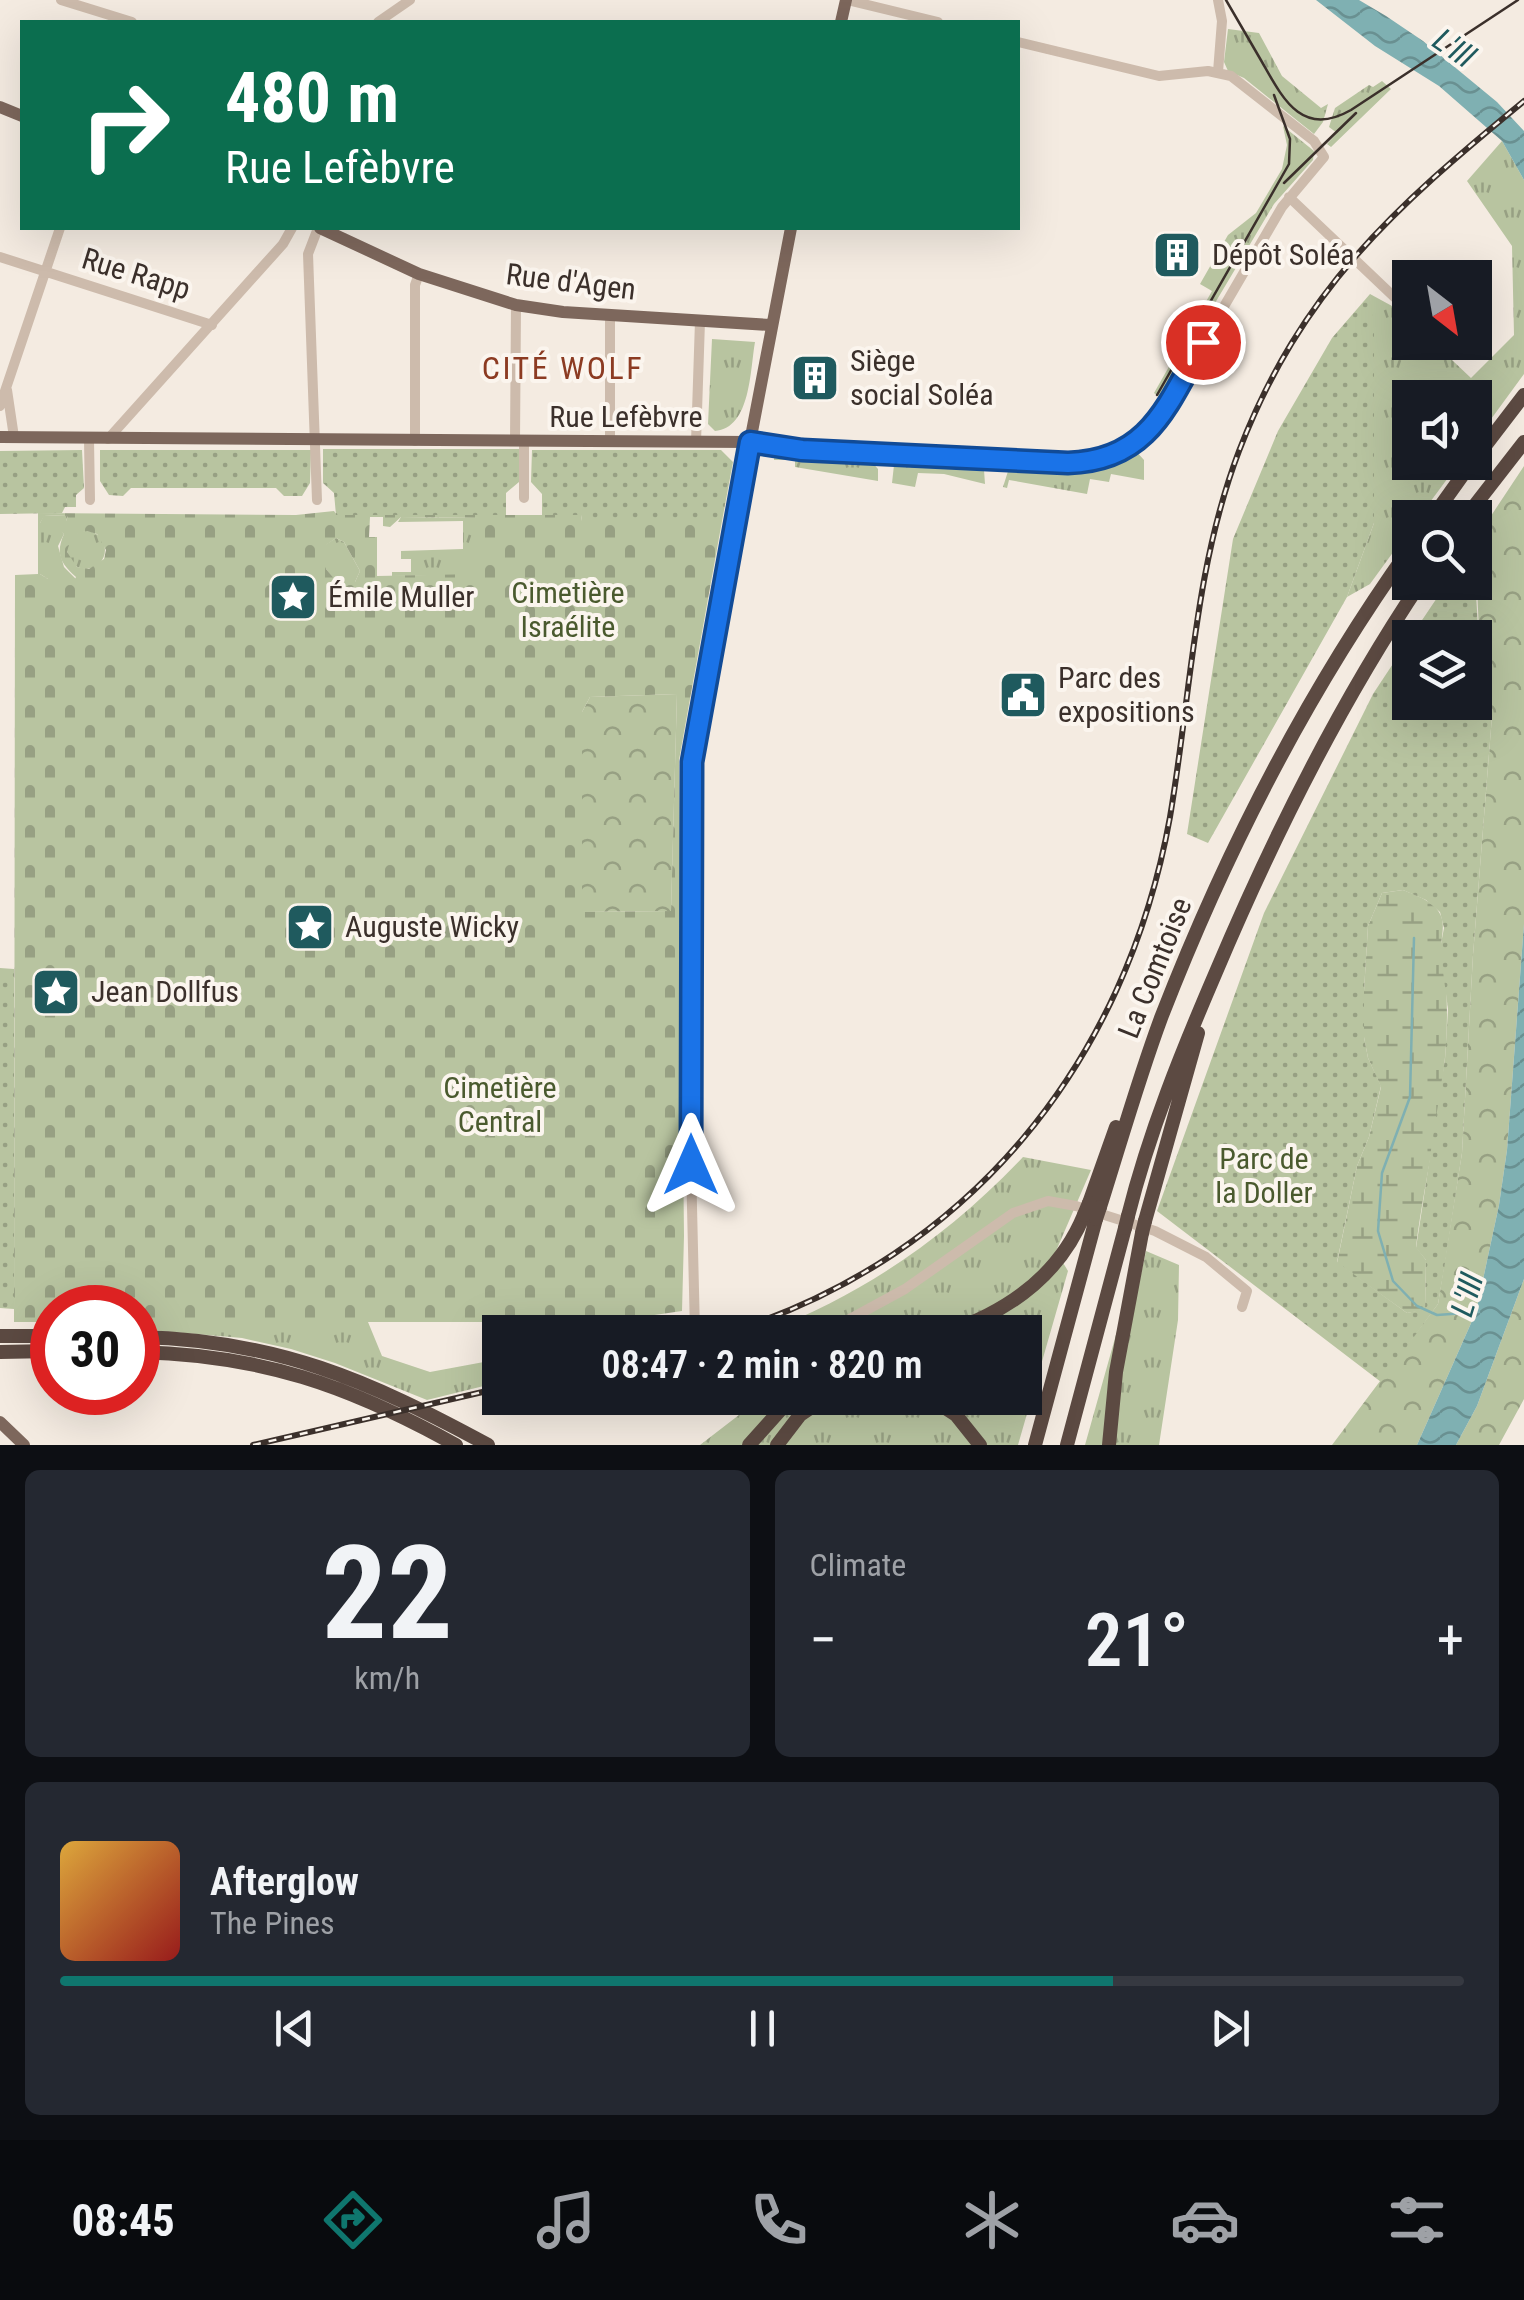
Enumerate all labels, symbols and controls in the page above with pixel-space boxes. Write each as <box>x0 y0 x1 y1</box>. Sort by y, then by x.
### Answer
water label: L'Ill <box>1426 20 1483 76</box>
text: 480 m <box>225 57 399 139</box>
icon: right <box>60 60 190 190</box>
text: Rue Lefèbvre <box>225 141 455 194</box>
building icon: Dépôt Soléa <box>1151 229 1203 281</box>
place label: Dépôt Soléa <box>1212 237 1355 272</box>
street label: Rue Rapp <box>78 241 194 307</box>
street label: Rue d'Agen <box>504 256 638 307</box>
north arrow <box>1392 260 1492 360</box>
map controls <box>1392 260 1492 720</box>
pin <box>1161 300 1246 385</box>
icon: arrive <box>1176 315 1231 370</box>
place label: Siège social Soléa <box>850 343 994 412</box>
district label: CITÉ WOLF <box>482 349 644 387</box>
building icon: Siège social Soléa <box>789 352 841 404</box>
button: sound <box>1392 380 1492 480</box>
street label: Rue Lefèbvre <box>549 399 703 434</box>
button: search <box>1392 500 1492 600</box>
place icon: Émile Muller <box>267 571 319 623</box>
park label: Cimetière Israélite <box>511 575 625 644</box>
place label: Émile Muller <box>328 579 474 614</box>
button: layers <box>1392 620 1492 720</box>
place label: Parc des expositions <box>1058 660 1195 729</box>
public building icon: Parc des expositions <box>997 669 1049 721</box>
street label: La Comtoise <box>1111 892 1199 1043</box>
place icon: Auguste Wicky <box>284 901 336 953</box>
place label: Auguste Wicky <box>345 909 519 944</box>
place icon: Jean Dollfus <box>30 966 82 1018</box>
place label: Jean Dollfus <box>91 974 239 1009</box>
park label: Cimetière Central <box>443 1070 557 1139</box>
position arrow <box>639 1113 743 1217</box>
park label: Parc de la Doller <box>1215 1141 1313 1210</box>
water label: L'Ill <box>1443 1268 1492 1321</box>
speed limit sign: 30 <box>30 1285 160 1415</box>
text: 08:47 · 2 min · 820 m <box>602 1343 922 1387</box>
text: 22 <box>322 1517 453 1670</box>
text: Climate <box>810 1546 906 1584</box>
text: 21° <box>1085 1596 1189 1684</box>
text: − <box>810 1608 837 1672</box>
text: + <box>1437 1608 1464 1672</box>
text: km/h <box>354 1659 420 1697</box>
text: Afterglow <box>210 1860 359 1904</box>
text: The Pines <box>210 1904 335 1942</box>
icon: previous <box>267 2001 322 2056</box>
icon: pause <box>735 2001 790 2056</box>
icon: next <box>1203 2001 1258 2056</box>
icon: directions <box>318 2185 388 2255</box>
icon: music <box>531 2185 601 2255</box>
icon: phone <box>744 2185 814 2255</box>
icon: climate <box>957 2185 1027 2255</box>
icon: car <box>1170 2185 1240 2255</box>
icon: filters <box>1382 2185 1452 2255</box>
text: 08:45 <box>71 2194 175 2247</box>

